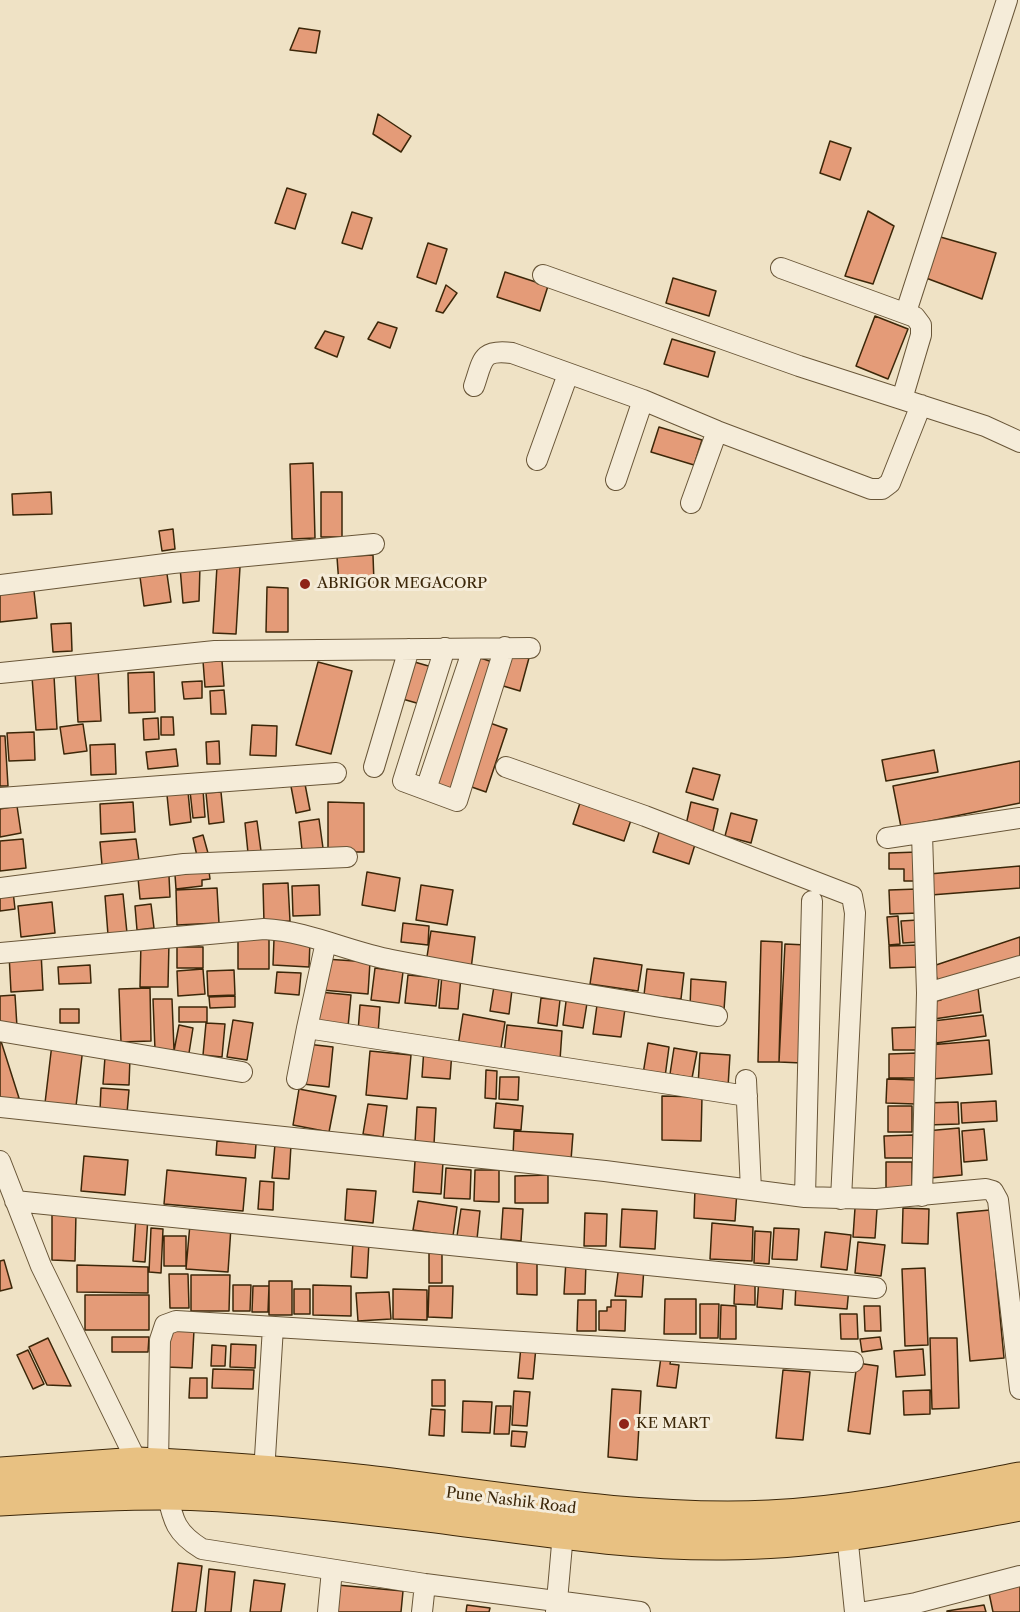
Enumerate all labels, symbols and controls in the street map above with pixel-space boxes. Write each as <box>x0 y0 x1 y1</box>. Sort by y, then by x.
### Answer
place label: ABRIGOR MEGACORP <box>317 575 487 593</box>
marker: ABRIGOR MEGACORP <box>298 577 312 591</box>
place label: KE MART <box>636 1415 710 1433</box>
marker: KE MART <box>617 1417 631 1431</box>
street label: Pune Nashik Road <box>445 1484 577 1518</box>

